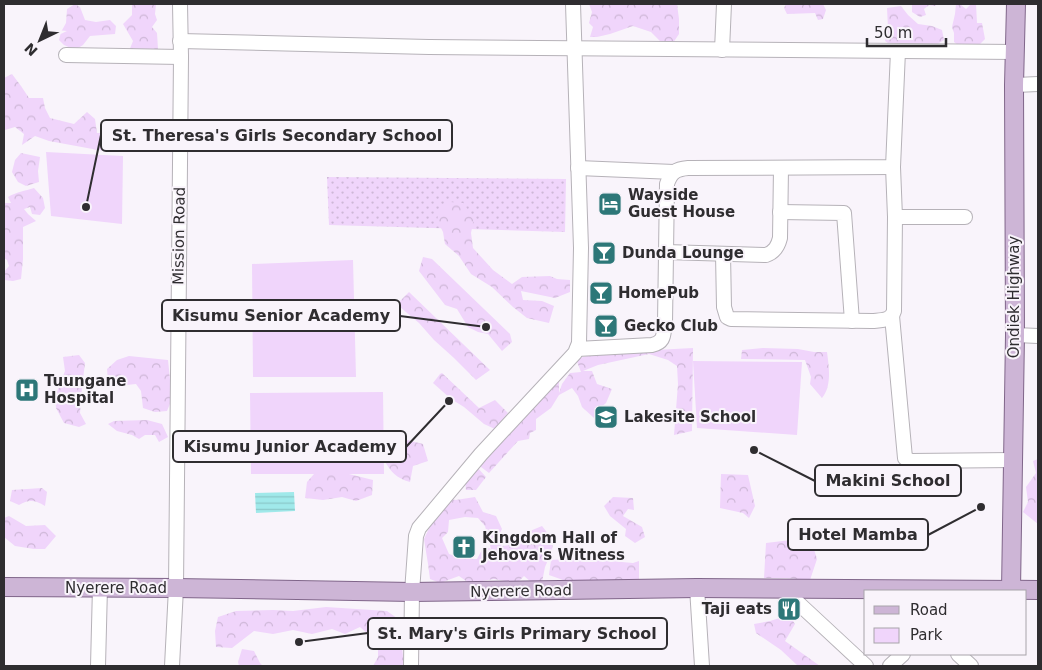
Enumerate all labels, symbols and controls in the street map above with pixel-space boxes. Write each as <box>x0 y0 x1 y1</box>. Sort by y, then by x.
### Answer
north arrow <box>15 15 65 65</box>
scale bar <box>867 15 946 47</box>
text: 50 m <box>874 24 912 42</box>
text: N <box>21 40 41 59</box>
callout: St. Theresa's Girls Secondary School <box>101 120 452 151</box>
text: St. Theresa's Girls Secondary School <box>112 126 442 145</box>
place label: Wayside Guest House <box>628 186 735 221</box>
street label: Mission Road <box>169 187 189 285</box>
hotel icon: Wayside Guest House <box>597 191 623 217</box>
street label: Ondiek Highway <box>1005 236 1023 358</box>
bar icon: Dunda Lounge <box>591 240 617 266</box>
place label: Dunda Lounge <box>622 244 744 262</box>
bar icon: HomePub <box>588 280 614 306</box>
place label: HomePub <box>618 284 699 302</box>
callout: Kisumu Senior Academy <box>162 300 400 331</box>
text: Kisumu Senior Academy <box>172 306 391 325</box>
bar icon: Gecko Club <box>593 313 619 339</box>
place label: Gecko Club <box>624 317 718 335</box>
place label: Tuungane Hospital <box>44 372 126 407</box>
hospital icon: Tuungane Hospital <box>14 377 40 403</box>
school or university icon: Lakesite School <box>593 404 619 430</box>
place label: Lakesite School <box>624 408 756 426</box>
callout: Kisumu Junior Academy <box>173 431 406 462</box>
text: Kisumu Junior Academy <box>183 437 397 456</box>
callout: Makini School <box>815 465 961 496</box>
text: Makini School <box>825 471 951 490</box>
callout: Hotel Mamba <box>788 519 928 550</box>
text: Hotel Mamba <box>798 525 918 544</box>
place label: Kingdom Hall of Jehova's Witness <box>481 529 625 564</box>
church icon: Kingdom Hall of Jehova's Witness <box>451 534 477 560</box>
street label: Nyerere Road <box>65 579 167 597</box>
street label: Nyerere Road <box>470 581 572 601</box>
legend <box>864 590 1027 655</box>
restaurant icon: Taji eats <box>776 596 802 622</box>
place label: Taji eats <box>702 600 772 618</box>
text: Road <box>910 601 948 619</box>
callout: St. Mary's Girls Primary School <box>368 618 667 649</box>
text: St. Mary's Girls Primary School <box>377 624 657 643</box>
text: Park <box>910 626 943 644</box>

